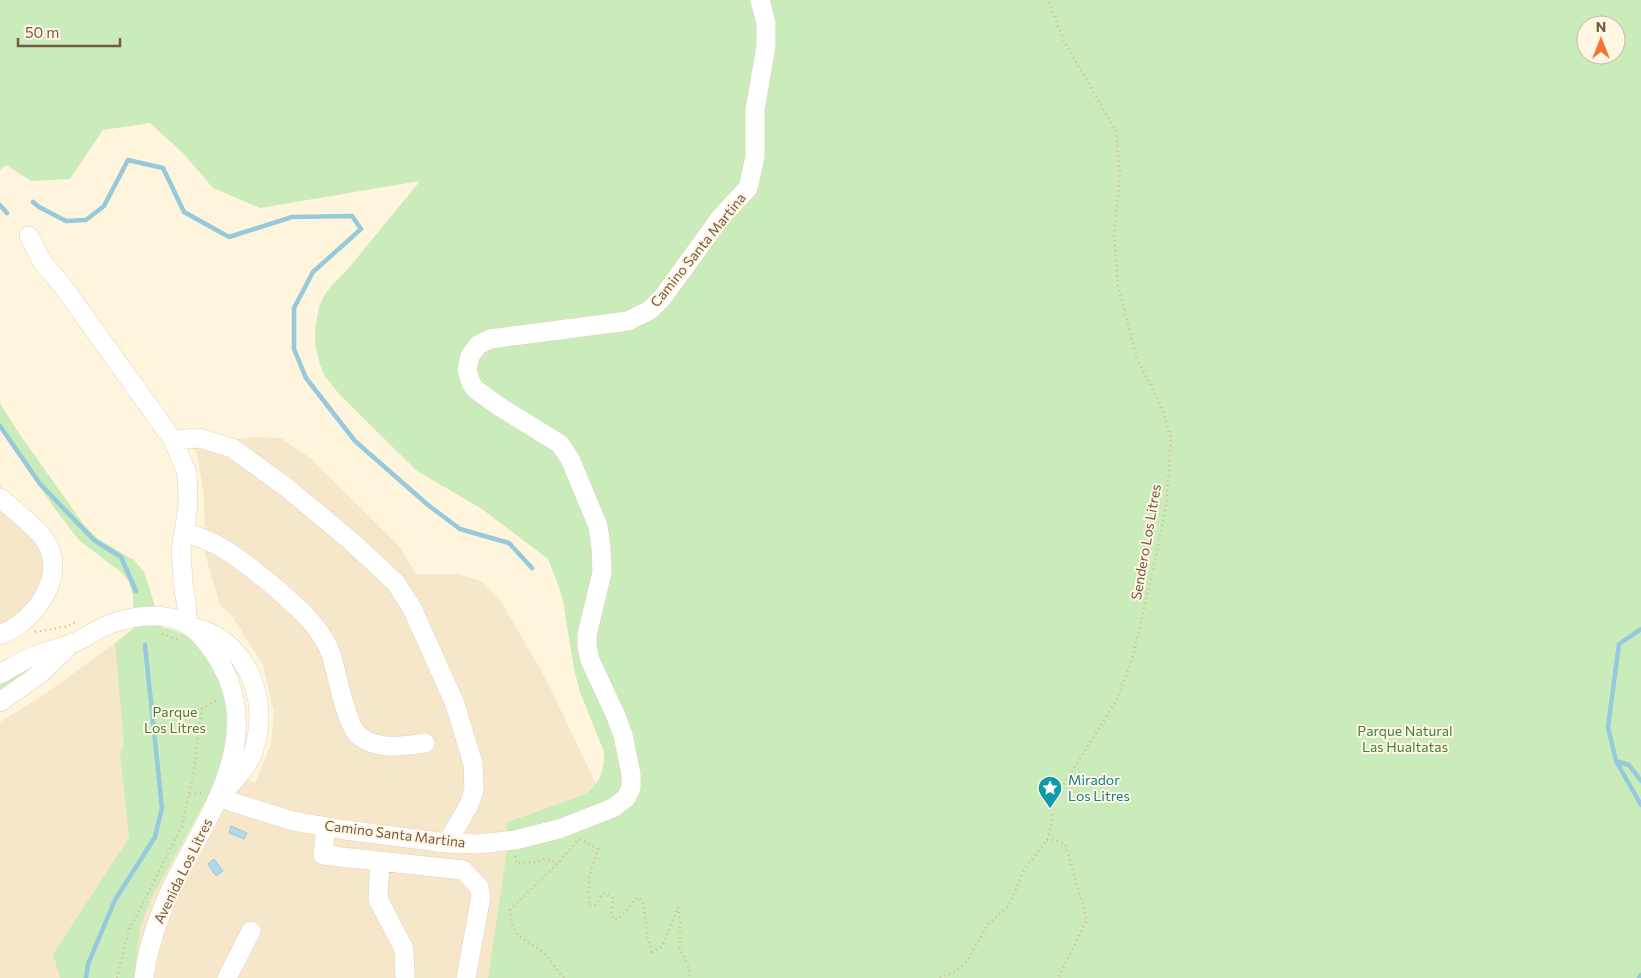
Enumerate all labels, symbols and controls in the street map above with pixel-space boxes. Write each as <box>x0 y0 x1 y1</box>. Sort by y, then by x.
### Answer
scale bar <box>18 15 120 47</box>
north arrow <box>1576 15 1626 65</box>
text: N <box>1596 18 1606 35</box>
text: 50 m <box>25 23 59 41</box>
street label: Camino Santa Martina <box>646 189 749 310</box>
street label: Sendero Los Litres <box>1127 483 1164 601</box>
park label: Parque Los Litres <box>144 703 206 736</box>
park label: Parque Natural Las Hualtatas <box>1357 722 1453 755</box>
place label: Mirador Los Litres <box>1068 771 1130 804</box>
place icon: Mirador Los Litres <box>1037 775 1063 809</box>
street label: Avenida Los Litres <box>150 815 215 926</box>
street label: Camino Santa Martina <box>324 816 467 851</box>

